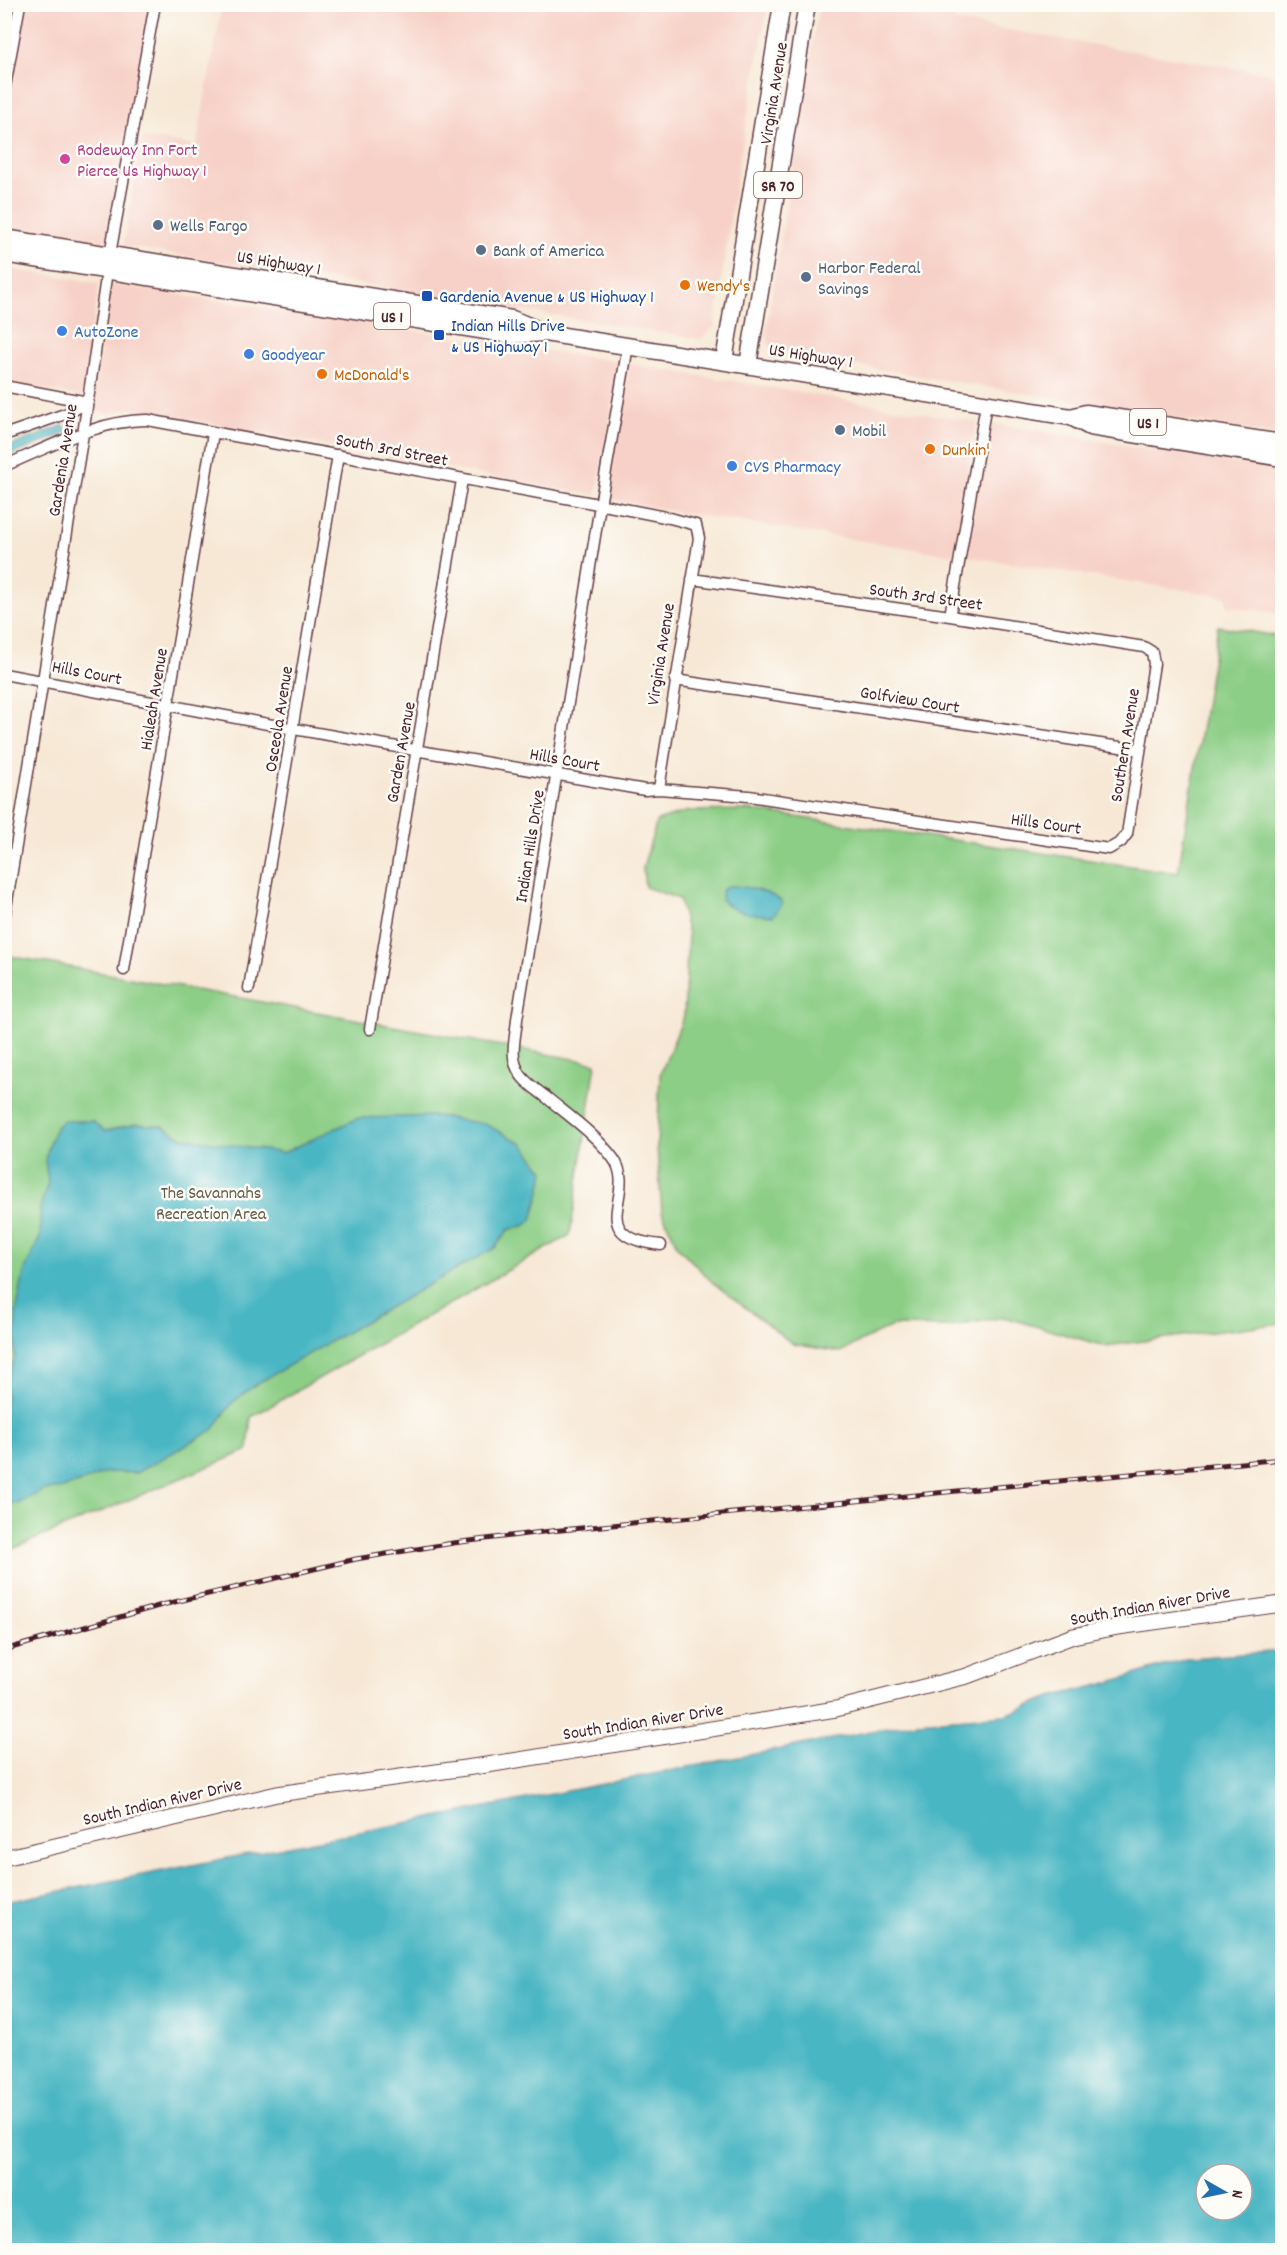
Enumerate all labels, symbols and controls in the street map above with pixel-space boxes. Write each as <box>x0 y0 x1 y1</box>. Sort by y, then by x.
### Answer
street label: Virginia Avenue <box>755 40 796 146</box>
place label: Rodeway Inn Fort Pierce Us Highway 1 <box>77 139 207 185</box>
marker: Rodeway Inn Fort Pierce Us Highway 1 <box>58 152 72 166</box>
road number: SR 70 <box>754 172 802 198</box>
place label: Wells Fargo <box>170 215 248 240</box>
marker: Wells Fargo <box>151 218 165 232</box>
place label: Bank of America <box>493 240 605 265</box>
marker: Bank of America <box>474 243 488 257</box>
street label: US Highway 1 <box>235 245 322 283</box>
place label: Harbor Federal Savings <box>818 257 921 303</box>
marker: Harbor Federal Savings <box>799 270 813 284</box>
place label: Wendy's <box>697 275 750 300</box>
marker: Wendy's <box>678 278 692 292</box>
place label: Gardenia Avenue & US Highway 1 <box>439 286 654 311</box>
marker: Gardenia Avenue & US Highway 1 <box>420 289 434 303</box>
road number: US 1 <box>374 303 410 329</box>
place label: Indian Hills Drive & US Highway 1 <box>451 315 565 361</box>
place label: AutoZone <box>74 321 139 346</box>
marker: AutoZone <box>55 324 69 338</box>
marker: Indian Hills Drive & US Highway 1 <box>432 328 446 342</box>
street label: US Highway 1 <box>767 338 854 376</box>
place label: Goodyear <box>261 344 325 369</box>
marker: Goodyear <box>242 347 256 361</box>
place label: McDonald's <box>334 364 410 389</box>
marker: McDonald's <box>315 367 329 381</box>
street label: Gardenia Avenue <box>43 402 86 519</box>
road number: US 1 <box>1130 409 1166 435</box>
place label: Mobil <box>852 420 887 445</box>
marker: Mobil <box>833 423 847 437</box>
street label: South 3rd Street <box>333 428 450 475</box>
place label: Dunkin' <box>942 439 990 464</box>
marker: Dunkin' <box>923 442 937 456</box>
place label: CVS Pharmacy <box>744 456 841 481</box>
marker: CVS Pharmacy <box>725 459 739 473</box>
street label: South 3rd Street <box>868 578 984 619</box>
street label: Virginia Avenue <box>642 601 683 707</box>
street label: Hialeah Avenue <box>135 646 176 752</box>
street label: Hills Court <box>49 655 124 694</box>
street label: Osceola Avenue <box>260 664 301 774</box>
street label: Golfview Court <box>858 681 961 722</box>
street label: Southern Avenue <box>1105 687 1148 804</box>
street label: Garden Avenue <box>381 700 424 805</box>
street label: Hills Court <box>528 743 602 780</box>
street label: Indian Hills Drive <box>510 788 553 905</box>
street label: Hills Court <box>1009 808 1083 843</box>
park label: The Savannahs Recreation Area <box>156 1182 267 1228</box>
street label: South Indian River Drive <box>1068 1581 1233 1634</box>
street label: South Indian River Drive <box>561 1698 726 1749</box>
street label: South Indian River Drive <box>81 1773 244 1834</box>
north arrow <box>1194 2162 1254 2222</box>
text: N <box>1224 2188 1248 2200</box>

